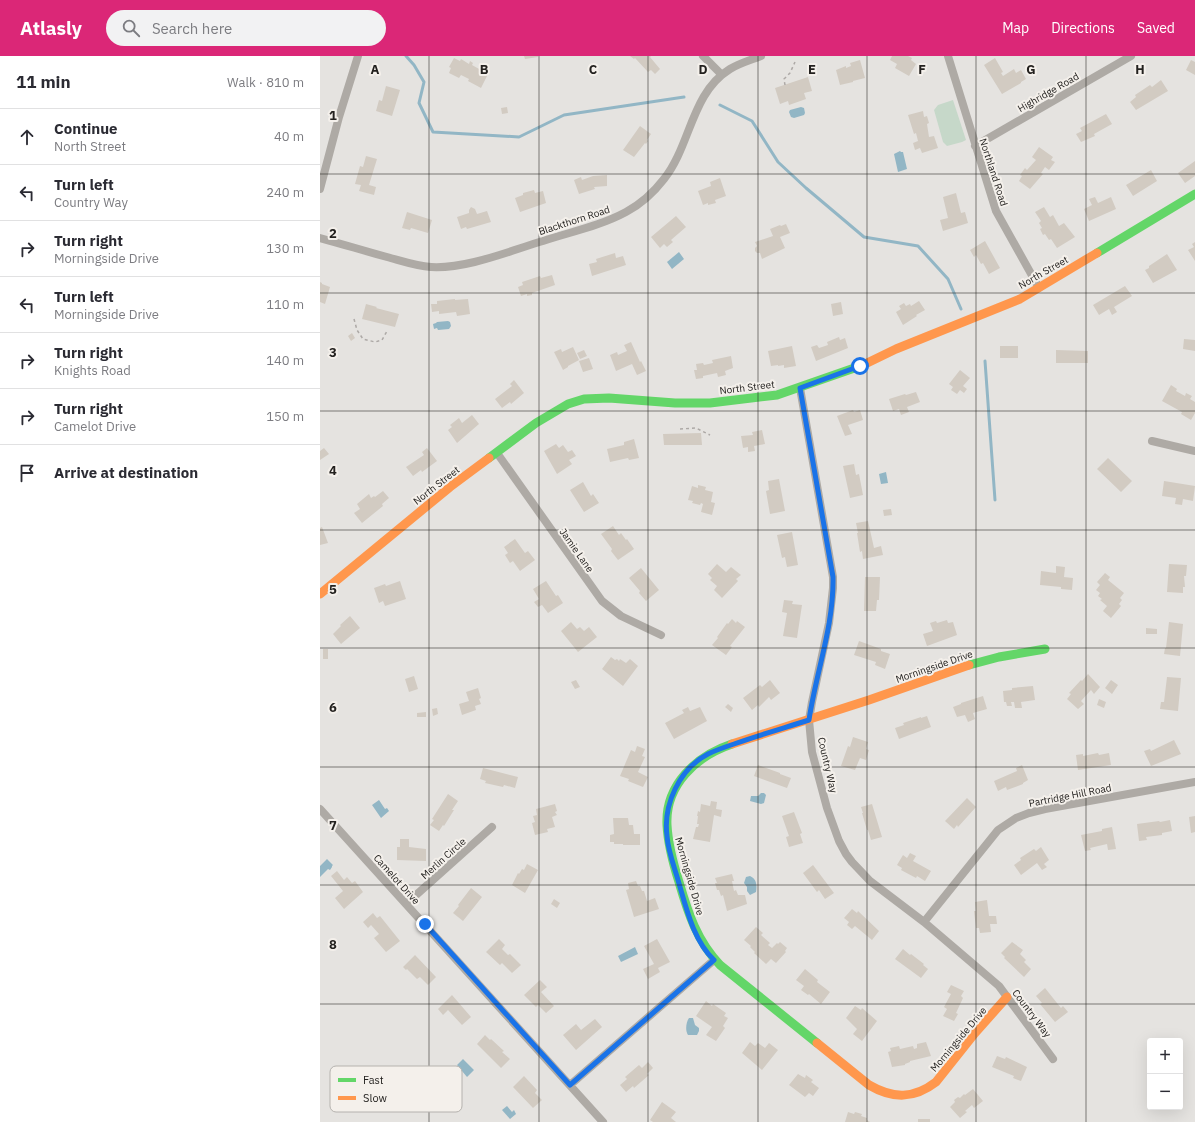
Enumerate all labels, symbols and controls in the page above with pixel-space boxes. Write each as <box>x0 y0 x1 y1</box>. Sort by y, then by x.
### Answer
search box <box>106 10 386 46</box>
text: Atlasly <box>20 16 82 40</box>
icon: search <box>120 17 142 39</box>
text: Search here <box>152 19 232 38</box>
text: Map <box>1002 19 1029 37</box>
text: Directions <box>1051 19 1115 37</box>
text: Saved <box>1137 19 1175 37</box>
text: A <box>371 61 380 78</box>
text: B <box>480 61 489 78</box>
text: C <box>589 61 598 78</box>
text: D <box>698 61 708 78</box>
text: E <box>808 61 816 78</box>
text: F <box>918 61 926 78</box>
text: G <box>1026 61 1036 78</box>
text: H <box>1135 61 1145 78</box>
street label: Highridge Road <box>1015 70 1081 115</box>
text: 11 min <box>16 71 71 93</box>
text: Walk · 810 m <box>227 74 304 91</box>
text: 1 <box>329 107 337 124</box>
text: Continue <box>54 119 118 138</box>
icon: ahead <box>16 126 38 148</box>
text: 40 m <box>274 128 304 145</box>
street label: Northland Road <box>976 137 1011 208</box>
text: North Street <box>54 138 126 155</box>
text: Turn left <box>54 175 114 194</box>
icon: left <box>16 182 38 204</box>
text: 240 m <box>266 184 304 201</box>
text: Country Way <box>54 194 128 211</box>
street label: Blackthorn Road <box>537 203 611 238</box>
text: 2 <box>329 225 337 242</box>
text: Turn right <box>54 231 123 250</box>
icon: right <box>16 238 38 260</box>
text: 130 m <box>266 240 304 257</box>
text: Morningside Drive <box>54 250 159 267</box>
street label: North Street <box>1016 253 1071 292</box>
text: Turn left <box>54 287 114 306</box>
icon: left <box>16 294 38 316</box>
text: 110 m <box>266 296 304 313</box>
text: Morningside Drive <box>54 306 159 323</box>
text: Turn right <box>54 343 123 362</box>
text: 3 <box>329 344 337 361</box>
icon: right <box>16 350 38 372</box>
text: 140 m <box>266 352 304 369</box>
route start <box>851 357 869 375</box>
text: Knights Road <box>54 362 131 379</box>
street label: North Street <box>719 378 776 397</box>
text: Turn right <box>54 399 123 418</box>
icon: right <box>16 406 38 428</box>
text: 150 m <box>266 408 304 425</box>
text: Camelot Drive <box>54 418 136 435</box>
icon: arrive <box>16 462 38 484</box>
text: 4 <box>329 462 337 479</box>
text: Arrive at destination <box>54 463 198 482</box>
street label: North Street <box>410 463 463 508</box>
street label: Jamie Lane <box>557 526 597 575</box>
text: 5 <box>329 581 337 598</box>
street label: Morningside Drive <box>894 647 975 686</box>
text: 6 <box>329 699 337 716</box>
street label: Country Way <box>815 736 840 794</box>
street label: Partridge Hill Road <box>1028 781 1113 810</box>
text: 7 <box>329 817 337 834</box>
street label: Merlin Circle <box>418 834 469 882</box>
street label: Morningside Drive <box>672 836 707 917</box>
street label: Camelot Drive <box>371 852 423 908</box>
route end <box>416 915 434 933</box>
text: 8 <box>329 936 337 953</box>
street label: Country Way <box>1009 987 1054 1040</box>
street label: Morningside Drive <box>927 1004 990 1074</box>
map controls <box>1147 1038 1183 1110</box>
button: + <box>1147 1038 1183 1074</box>
legend <box>330 1066 462 1112</box>
text: Fast <box>363 1073 384 1087</box>
button: − <box>1147 1074 1183 1110</box>
text: Slow <box>363 1091 387 1105</box>

